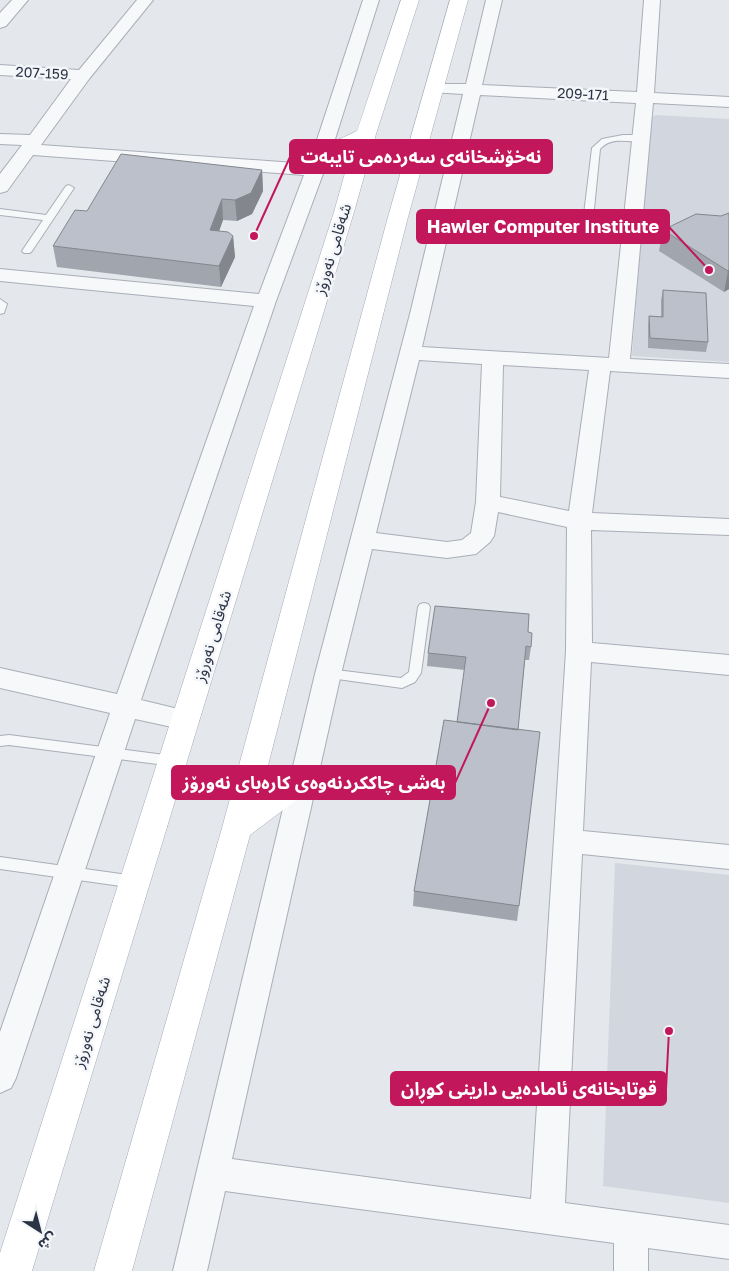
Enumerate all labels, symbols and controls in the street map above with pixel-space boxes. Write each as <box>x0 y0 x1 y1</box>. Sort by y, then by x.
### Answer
street label: 207-159 <box>15 63 69 82</box>
street label: 209-171 <box>557 84 609 103</box>
callout: نەخۆشخانەی سەردەمی تایبەت <box>290 140 552 173</box>
text: نەخۆشخانەی سەردەمی تایبەت <box>300 145 542 168</box>
street label: شەقامی نەورۆز <box>308 201 355 298</box>
callout: Hawler Computer Institute <box>417 210 669 243</box>
text: Hawler Computer Institute <box>427 215 660 237</box>
street label: شەقامی نەورۆز <box>188 588 235 685</box>
callout: به‌شی چاككردنه‌وه‌ی كاره‌بای نه‌ورۆز <box>172 766 455 799</box>
text: به‌شی چاككردنه‌وه‌ی كاره‌بای نه‌ورۆز <box>181 771 446 795</box>
street label: شەقامی نەورۆز <box>67 974 114 1071</box>
callout: قوتابخانەی ئامادەیی دارینی کوڕان <box>391 1072 666 1105</box>
text: قوتابخانەی ئامادەیی دارینی کوڕان <box>401 1077 657 1104</box>
north arrow <box>15 1206 65 1256</box>
text: ش <box>35 1229 61 1254</box>

